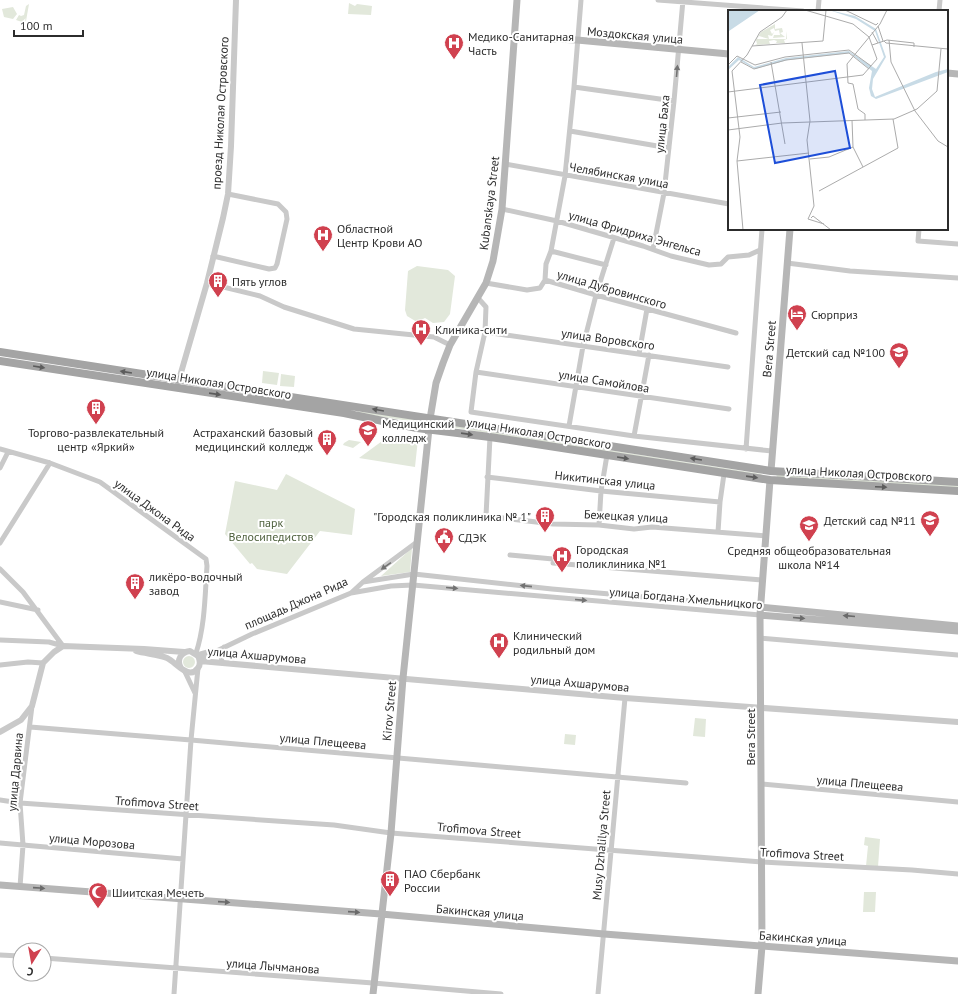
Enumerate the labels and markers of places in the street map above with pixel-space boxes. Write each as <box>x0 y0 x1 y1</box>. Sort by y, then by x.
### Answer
place label: Медико-Санитарная Часть <box>468 29 574 58</box>
hospital icon: Медико-Санитарная Часть <box>443 32 465 60</box>
place label: Областной Центр Крови АО <box>337 221 423 250</box>
hospital icon: Областной Центр Крови АО <box>312 224 334 252</box>
building icon: Пять углов <box>207 270 229 298</box>
place label: Пять углов <box>232 274 287 289</box>
hotel icon: Сюрприз <box>786 303 808 331</box>
place label: Сюрприз <box>811 307 858 322</box>
hospital icon: Клиника-сити <box>410 318 432 346</box>
place label: Клиника-сити <box>435 322 507 337</box>
school or university icon: Детский сад №100 <box>888 341 910 369</box>
place label: Детский сад №100 <box>786 345 885 360</box>
building icon: Торгово-развлекательный центр «Яркий» <box>85 397 107 425</box>
place label: Медицинский колледж <box>382 416 454 445</box>
school or university icon: Медицинский колледж <box>357 419 379 447</box>
place label: Торгово-развлекательный центр «Яркий» <box>28 425 164 454</box>
place label: Астраханский базовый медицинский колледж <box>193 425 313 454</box>
building icon: Астраханский базовый медицинский колледж <box>316 428 338 456</box>
building icon: "Городская поликлиника № 1" <box>534 505 556 533</box>
place label: "Городская поликлиника № 1" <box>373 509 531 524</box>
school or university icon: Детский сад №11 <box>919 509 941 537</box>
place label: Детский сад №11 <box>824 513 916 528</box>
school or university icon: Средняя общеобразовательная школа №14 <box>798 514 820 542</box>
public building icon: СДЭК <box>433 526 455 554</box>
place label: СДЭК <box>458 530 487 545</box>
place label: Городская поликлиника №1 <box>576 542 667 571</box>
place label: Средняя общеобразовательная школа №14 <box>727 543 891 572</box>
hospital icon: Городская поликлиника №1 <box>551 545 573 573</box>
place label: ликёро-водочный завод <box>148 569 243 598</box>
building icon: ликёро-водочный завод <box>124 572 146 600</box>
place label: Клинический родильный дом <box>513 628 595 657</box>
hospital icon: Клинический родильный дом <box>488 631 510 659</box>
place label: ПАО Сбербанк России <box>404 866 481 895</box>
building icon: ПАО Сбербанк России <box>379 869 401 897</box>
mosque icon: Шиитская Мечеть <box>87 881 109 909</box>
place label: Шиитская Мечеть <box>112 885 205 900</box>

